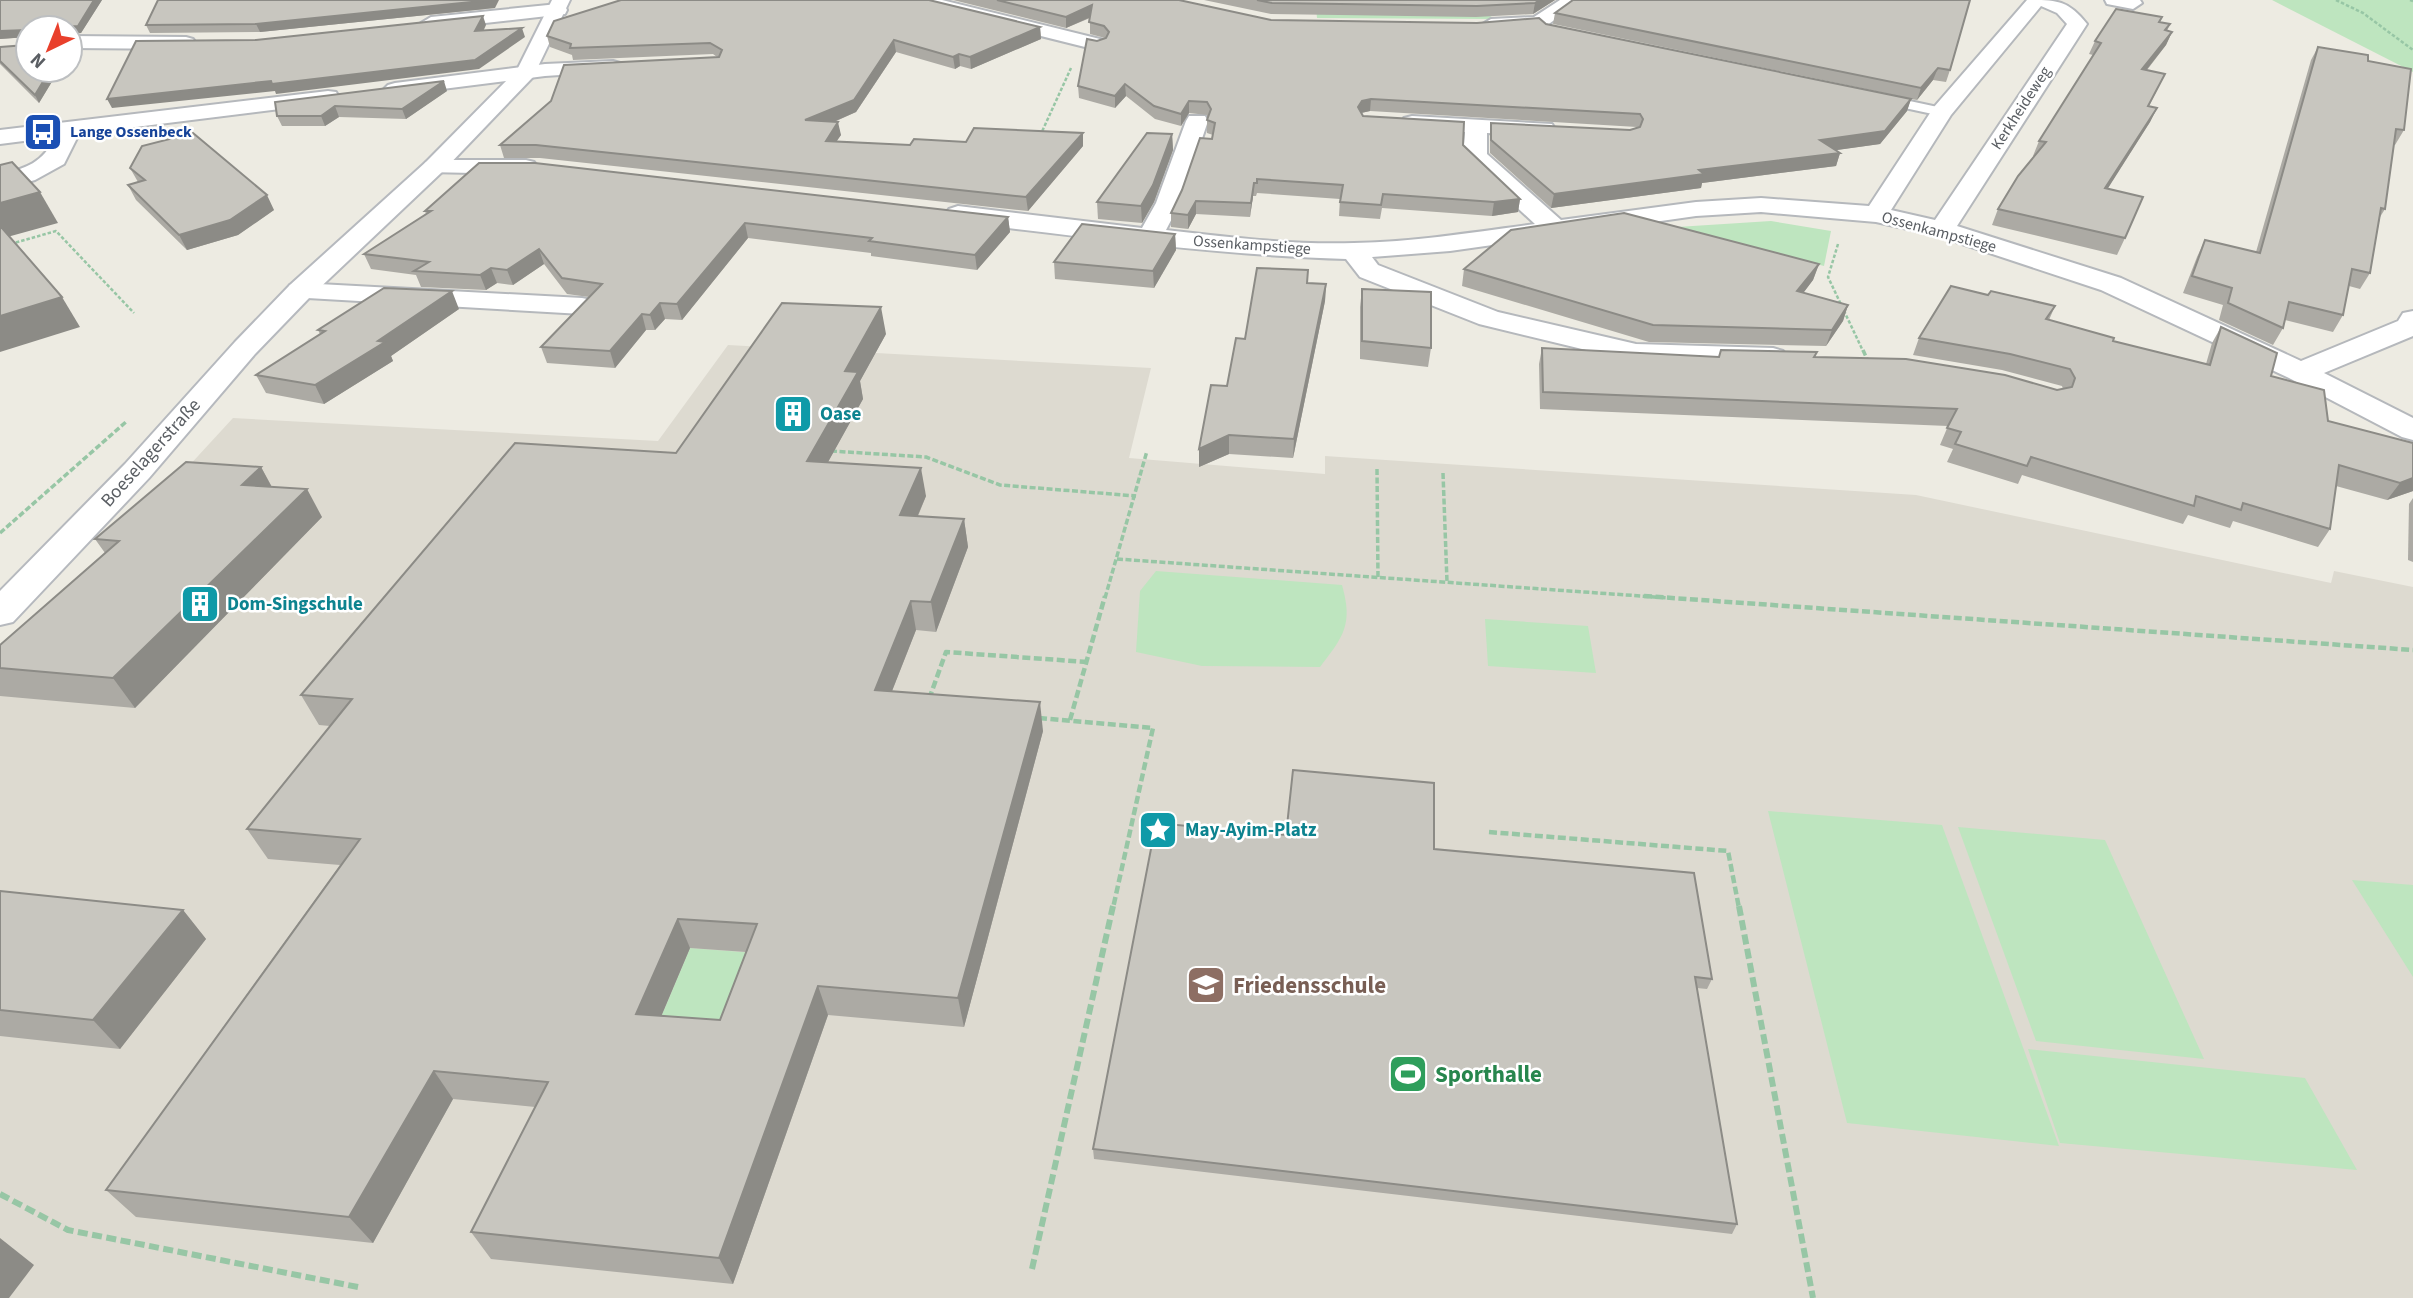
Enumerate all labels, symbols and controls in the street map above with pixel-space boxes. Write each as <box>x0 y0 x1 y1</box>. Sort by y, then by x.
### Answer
north arrow <box>14 14 84 84</box>
text: N <box>25 46 52 75</box>
street label: Kerkheideweg <box>1986 62 2056 154</box>
bus stop icon: Lange Ossenbeck <box>22 111 64 153</box>
place label: Lange Ossenbeck <box>70 121 192 143</box>
street label: Ossenkampstiege <box>1879 206 1999 258</box>
street label: Ossenkampstiege <box>1192 230 1312 260</box>
street label: Boeselagerstraße <box>95 393 207 513</box>
building icon: Oase <box>772 393 814 435</box>
place label: Oase <box>820 401 861 428</box>
building icon: Dom-Singschule <box>179 583 221 625</box>
place label: Dom-Singschule <box>227 591 363 618</box>
place icon: May-Ayim-Platz <box>1137 809 1179 851</box>
place label: May-Ayim-Platz <box>1185 817 1317 844</box>
school or university icon: Friedensschule <box>1185 964 1227 1006</box>
place label: Friedensschule <box>1233 969 1386 1002</box>
sports icon: Sporthalle <box>1387 1053 1429 1095</box>
place label: Sporthalle <box>1435 1058 1542 1091</box>

